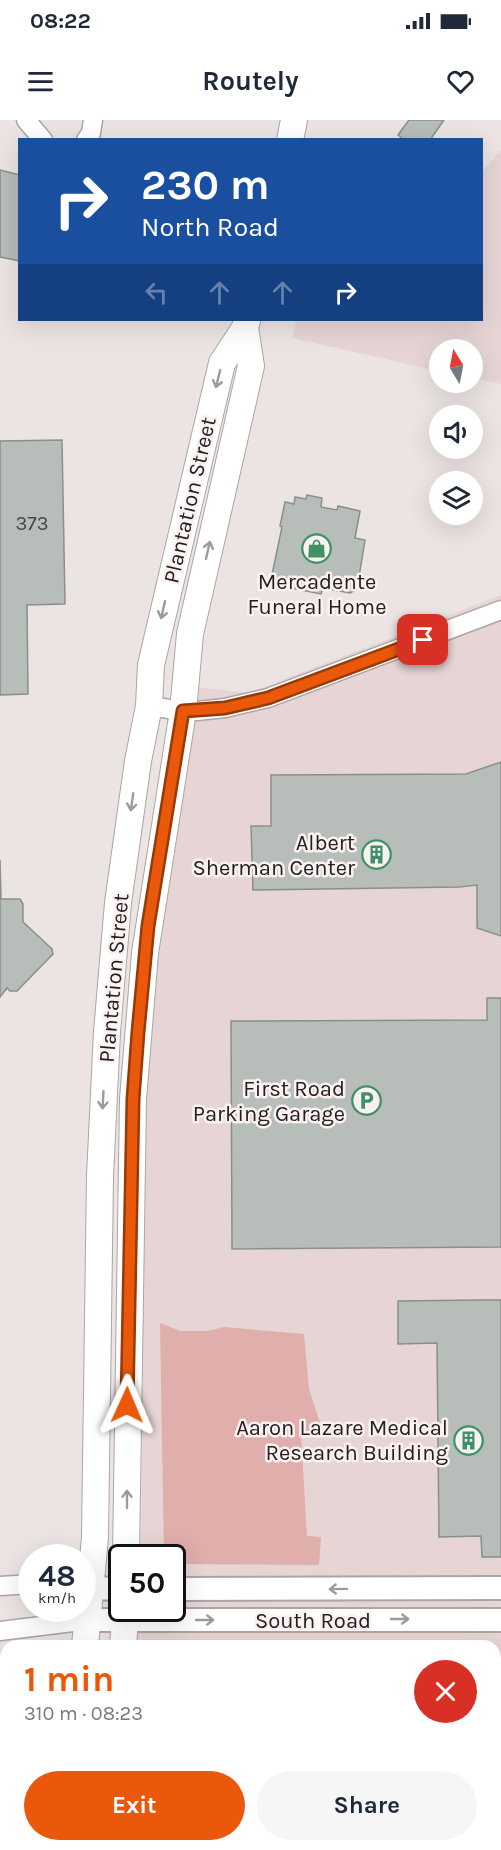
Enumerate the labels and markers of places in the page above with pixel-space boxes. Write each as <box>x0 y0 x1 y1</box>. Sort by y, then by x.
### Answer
shop icon: Mercadente Funeral Home <box>301 533 333 565</box>
place label: Mercadente Funeral Home <box>248 569 386 620</box>
pin <box>397 614 448 665</box>
place label: Albert Sherman Center <box>192 830 355 881</box>
building icon: Albert Sherman Center <box>360 839 392 871</box>
place label: First Road Parking Garage <box>193 1076 345 1127</box>
parking icon: First Road Parking Garage <box>350 1085 382 1117</box>
place label: Aaron Lazare Medical Research Building <box>236 1415 449 1466</box>
building icon: Aaron Lazare Medical Research Building <box>453 1424 485 1456</box>

